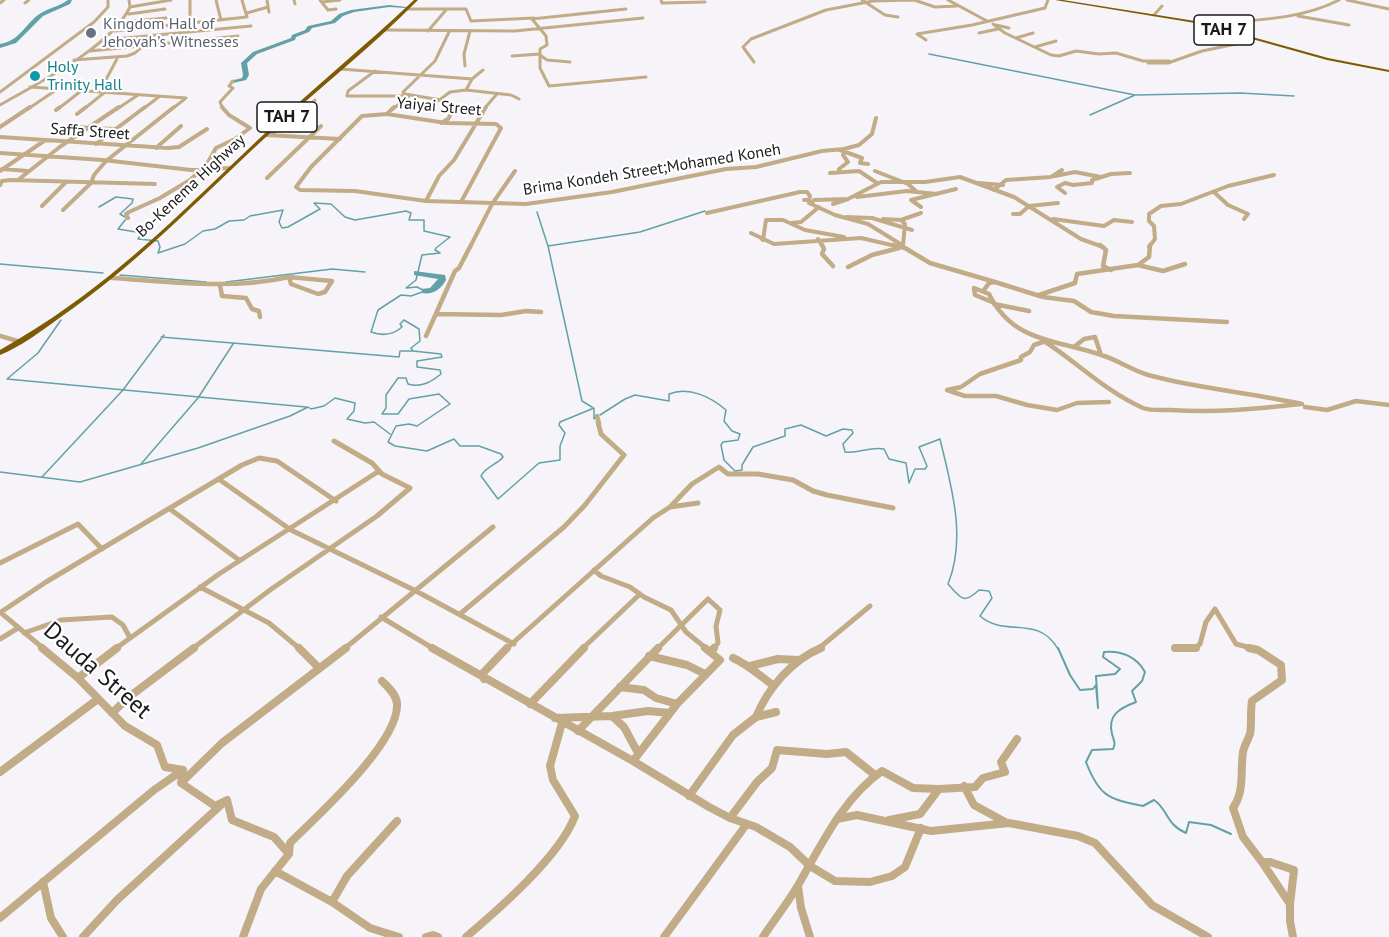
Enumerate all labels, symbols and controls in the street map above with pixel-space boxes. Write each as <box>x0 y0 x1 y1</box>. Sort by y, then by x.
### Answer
place label: Kingdom Hall of Jehovah’s Witnesses <box>103 14 239 52</box>
road number: TAH 7 <box>1194 15 1254 45</box>
marker: Kingdom Hall of Jehovah’s Witnesses <box>84 26 98 40</box>
place label: Holy Trinity Hall <box>47 57 122 95</box>
marker: Holy Trinity Hall <box>28 69 42 83</box>
street label: Yaiyai Street <box>396 94 482 120</box>
road number: TAH 7 <box>257 102 317 132</box>
street label: Saffa Street <box>50 120 130 144</box>
street label: Bo-Kenema Highway <box>132 130 250 242</box>
street label: Brima Kondeh Street;Mohamed Koneh <box>522 140 782 200</box>
street label: Dauda Street <box>37 616 157 726</box>

